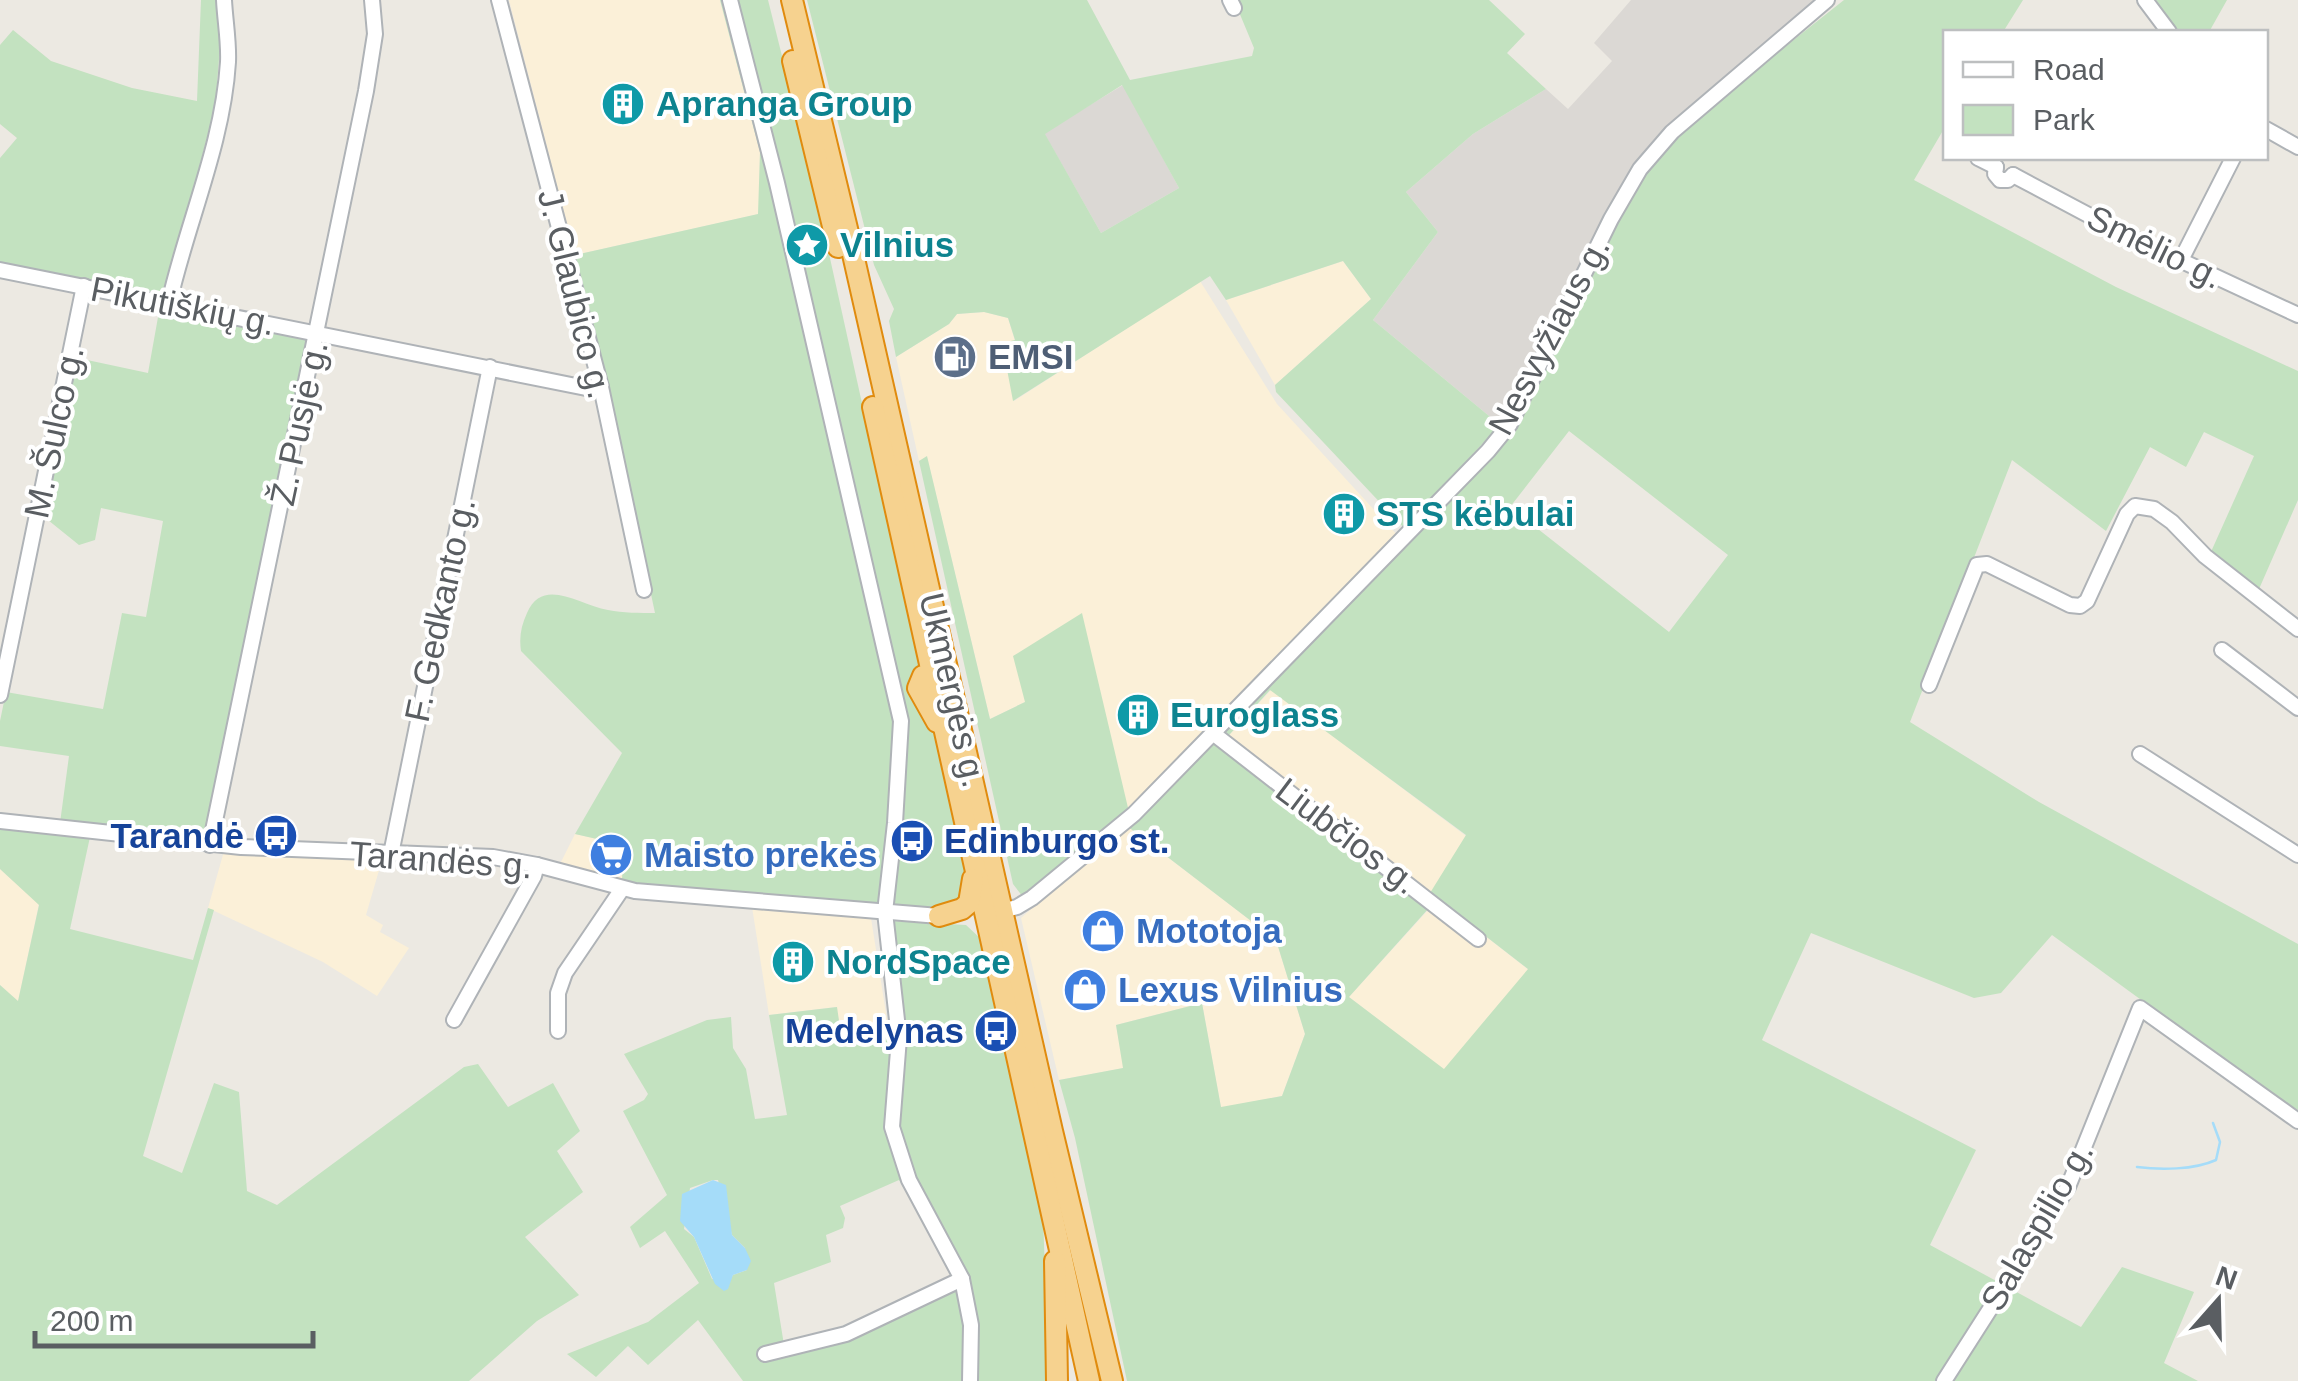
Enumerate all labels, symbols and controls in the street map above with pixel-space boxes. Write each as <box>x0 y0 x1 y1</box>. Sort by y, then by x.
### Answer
legend <box>1943 30 2268 160</box>
text: Road <box>2033 53 2105 86</box>
building icon: Apranga Group <box>600 81 646 127</box>
place label: Apranga Group <box>656 84 913 123</box>
text: Park <box>2033 103 2096 136</box>
street label: J. Glaubico g. <box>531 185 620 402</box>
street label: Smėlio g. <box>2081 197 2229 296</box>
place icon: Vilnius <box>784 222 830 268</box>
place label: Vilnius <box>840 225 954 264</box>
street label: Nesvyžiaus g. <box>1480 230 1617 441</box>
street label: Pikutiškių g. <box>88 269 278 342</box>
fuel station icon: EMSI <box>932 334 978 380</box>
street label: Ž. Pusjė g. <box>262 337 335 509</box>
place label: EMSI <box>988 337 1074 376</box>
street label: M. Šulco g. <box>16 342 91 522</box>
building icon: STS kėbulai <box>1321 491 1367 537</box>
place label: STS kėbulai <box>1376 494 1574 533</box>
street label: F. Gedkanto g. <box>397 495 482 725</box>
street label: Ukmergės g. <box>912 589 995 791</box>
building icon: Euroglass <box>1115 692 1161 738</box>
place label: Euroglass <box>1170 695 1339 734</box>
street label: Liubčios g. <box>1269 770 1426 902</box>
bus stop icon: Tarandė <box>253 813 299 859</box>
place label: Tarandė <box>110 816 244 855</box>
bus stop icon: Edinburgo st. <box>889 818 935 864</box>
place label: Edinburgo st. <box>944 821 1170 860</box>
supermarket icon: Maisto prekės <box>588 832 634 878</box>
street label: Tarandės g. <box>348 834 534 885</box>
place label: Maisto prekės <box>644 835 877 874</box>
shop icon: Mototoja <box>1080 908 1126 954</box>
place label: Mototoja <box>1136 911 1282 950</box>
building icon: NordSpace <box>770 939 816 985</box>
place label: NordSpace <box>826 942 1011 981</box>
shop icon: Lexus Vilnius <box>1062 967 1108 1013</box>
place label: Lexus Vilnius <box>1118 970 1343 1009</box>
bus stop icon: Medelynas <box>973 1008 1019 1054</box>
place label: Medelynas <box>785 1011 964 1050</box>
street label: Salaspilio g. <box>1972 1134 2101 1317</box>
north arrow <box>2168 1251 2268 1351</box>
text: N <box>2212 1260 2241 1296</box>
scale bar <box>35 1286 312 1348</box>
text: 200 m <box>50 1304 133 1337</box>

